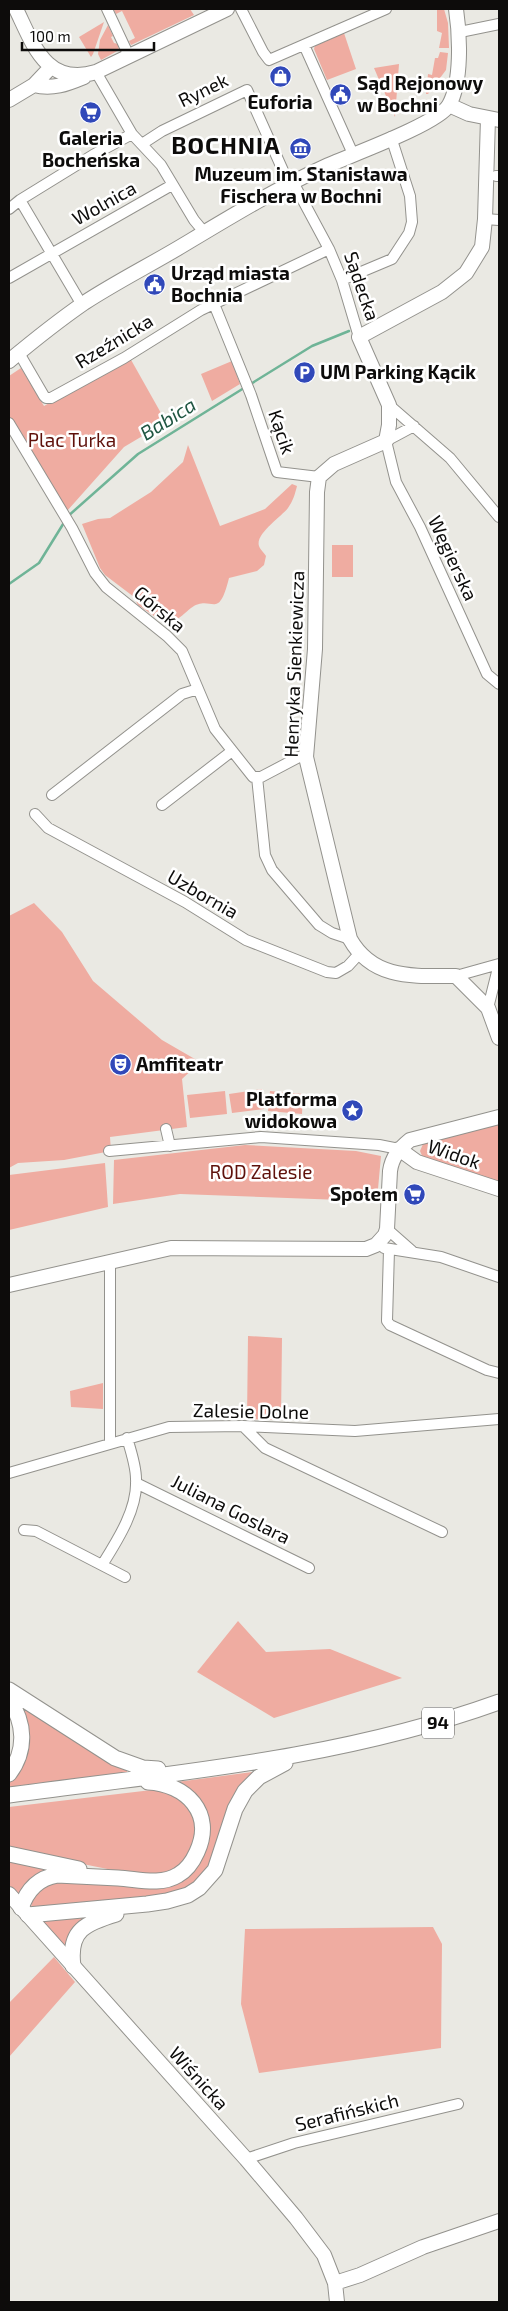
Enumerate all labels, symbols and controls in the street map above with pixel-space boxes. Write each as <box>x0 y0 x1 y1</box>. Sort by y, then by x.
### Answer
scale bar <box>22 20 155 52</box>
text: 100 m <box>30 27 71 45</box>
shop icon: Euforia <box>268 64 292 88</box>
street label: Rynek <box>174 68 232 111</box>
place label: Sąd Rejonowy w Bochni <box>357 71 483 116</box>
public building icon: Sąd Rejonowy w Bochni <box>329 82 353 106</box>
place label: Euforia <box>247 90 313 113</box>
supermarket icon: Galeria Bocheńska <box>79 100 103 124</box>
place label: Galeria Bocheńska <box>42 126 140 171</box>
district label: BOCHNIA <box>171 130 281 159</box>
museum icon: Muzeum im. Stanisława Fischera w Bochni <box>289 136 313 160</box>
place label: Muzeum im. Stanisława Fischera w Bochni <box>194 162 408 207</box>
street label: Wolnica <box>68 176 140 229</box>
street label: Sądecka <box>340 248 385 323</box>
place label: Urząd miasta Bochnia <box>171 261 290 306</box>
public building icon: Urząd miasta Bochnia <box>143 272 167 296</box>
street label: Rzeźnicka <box>71 308 157 373</box>
parking icon: UM Parking Kącik <box>292 360 316 384</box>
place label: UM Parking Kącik <box>320 360 476 383</box>
water label: Babica <box>135 392 200 445</box>
street label: Kącik <box>264 407 301 457</box>
park label: Plac Turka <box>28 428 116 451</box>
street label: Węgierska <box>424 512 483 604</box>
street label: Henryka Sienkiewicza <box>279 570 308 758</box>
street label: Górska <box>130 580 191 637</box>
street label: Uzbornia <box>164 864 243 923</box>
theatre icon: Amfiteatr <box>108 1052 132 1076</box>
place label: Amfiteatr <box>136 1052 223 1075</box>
place label: Platforma widokowa <box>245 1087 337 1132</box>
place icon: Platforma widokowa <box>341 1098 365 1122</box>
street label: Widok <box>425 1134 484 1173</box>
park label: ROD Zalesie <box>210 1160 312 1183</box>
place label: Społem <box>330 1182 398 1205</box>
supermarket icon: Społem <box>402 1182 426 1206</box>
street label: Zalesie Dolne <box>193 1398 309 1423</box>
street label: Juliana Goslara <box>168 1469 294 1548</box>
road number: 94 <box>422 1708 454 1739</box>
street label: Wiśnicka <box>165 2041 234 2114</box>
street label: Serafińskich <box>293 2088 401 2135</box>

